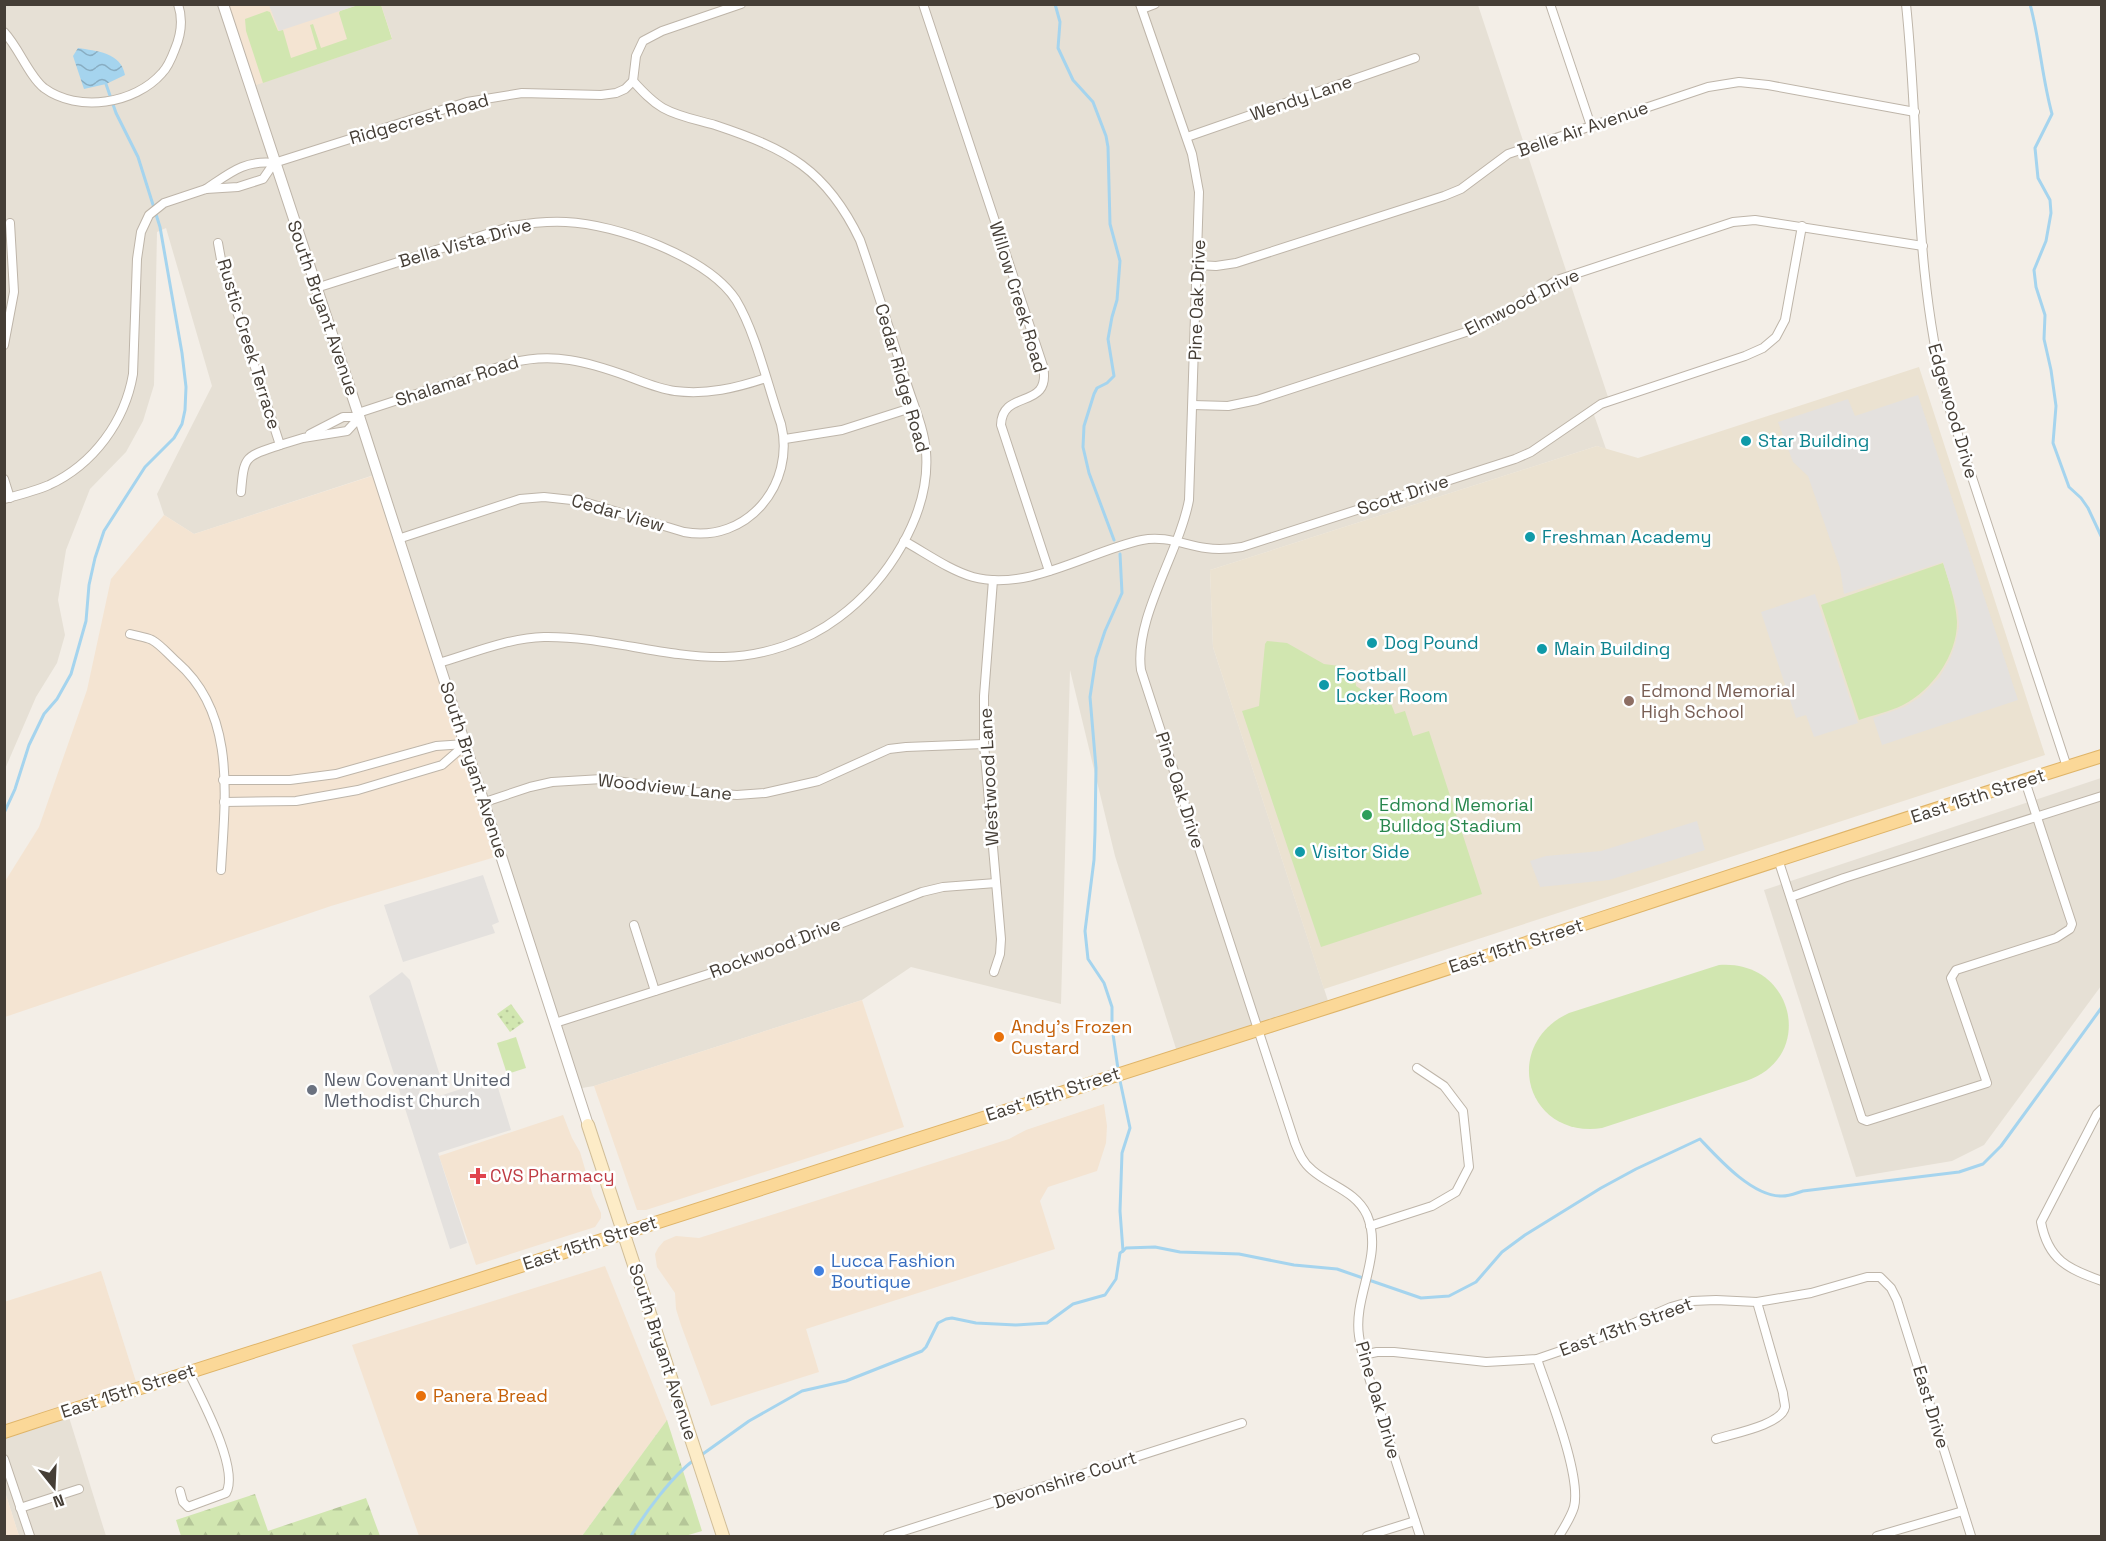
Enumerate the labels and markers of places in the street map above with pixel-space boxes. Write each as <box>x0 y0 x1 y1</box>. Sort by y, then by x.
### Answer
place label: Star Building <box>1758 429 1869 452</box>
marker: Star Building <box>1739 434 1753 448</box>
place label: Freshman Academy <box>1542 525 1711 548</box>
marker: Freshman Academy <box>1523 530 1537 544</box>
place label: Dog Pound <box>1384 631 1479 654</box>
marker: Dog Pound <box>1365 636 1379 650</box>
place label: Main Building <box>1554 637 1670 660</box>
marker: Main Building <box>1535 642 1549 656</box>
place label: Football Locker Room <box>1336 663 1448 707</box>
marker: Football Locker Room <box>1317 678 1331 692</box>
place label: Edmond Memorial High School <box>1641 679 1795 723</box>
marker: Edmond Memorial High School <box>1622 694 1636 708</box>
place label: Edmond Memorial Bulldog Stadium <box>1379 793 1533 837</box>
marker: Edmond Memorial Bulldog Stadium <box>1360 808 1374 822</box>
place label: Visitor Side <box>1312 840 1410 863</box>
marker: Visitor Side <box>1293 845 1307 859</box>
place label: Andy's Frozen Custard <box>1011 1015 1132 1059</box>
marker: Andy's Frozen Custard <box>992 1030 1006 1044</box>
place label: New Covenant United Methodist Church <box>324 1068 511 1112</box>
marker: New Covenant United Methodist Church <box>305 1083 319 1097</box>
place label: CVS Pharmacy <box>490 1164 614 1187</box>
marker: CVS Pharmacy <box>471 1169 485 1183</box>
place label: Lucca Fashion Boutique <box>831 1249 955 1293</box>
marker: Lucca Fashion Boutique <box>812 1264 826 1278</box>
place label: Panera Bread <box>433 1384 548 1407</box>
marker: Panera Bread <box>414 1389 428 1403</box>

